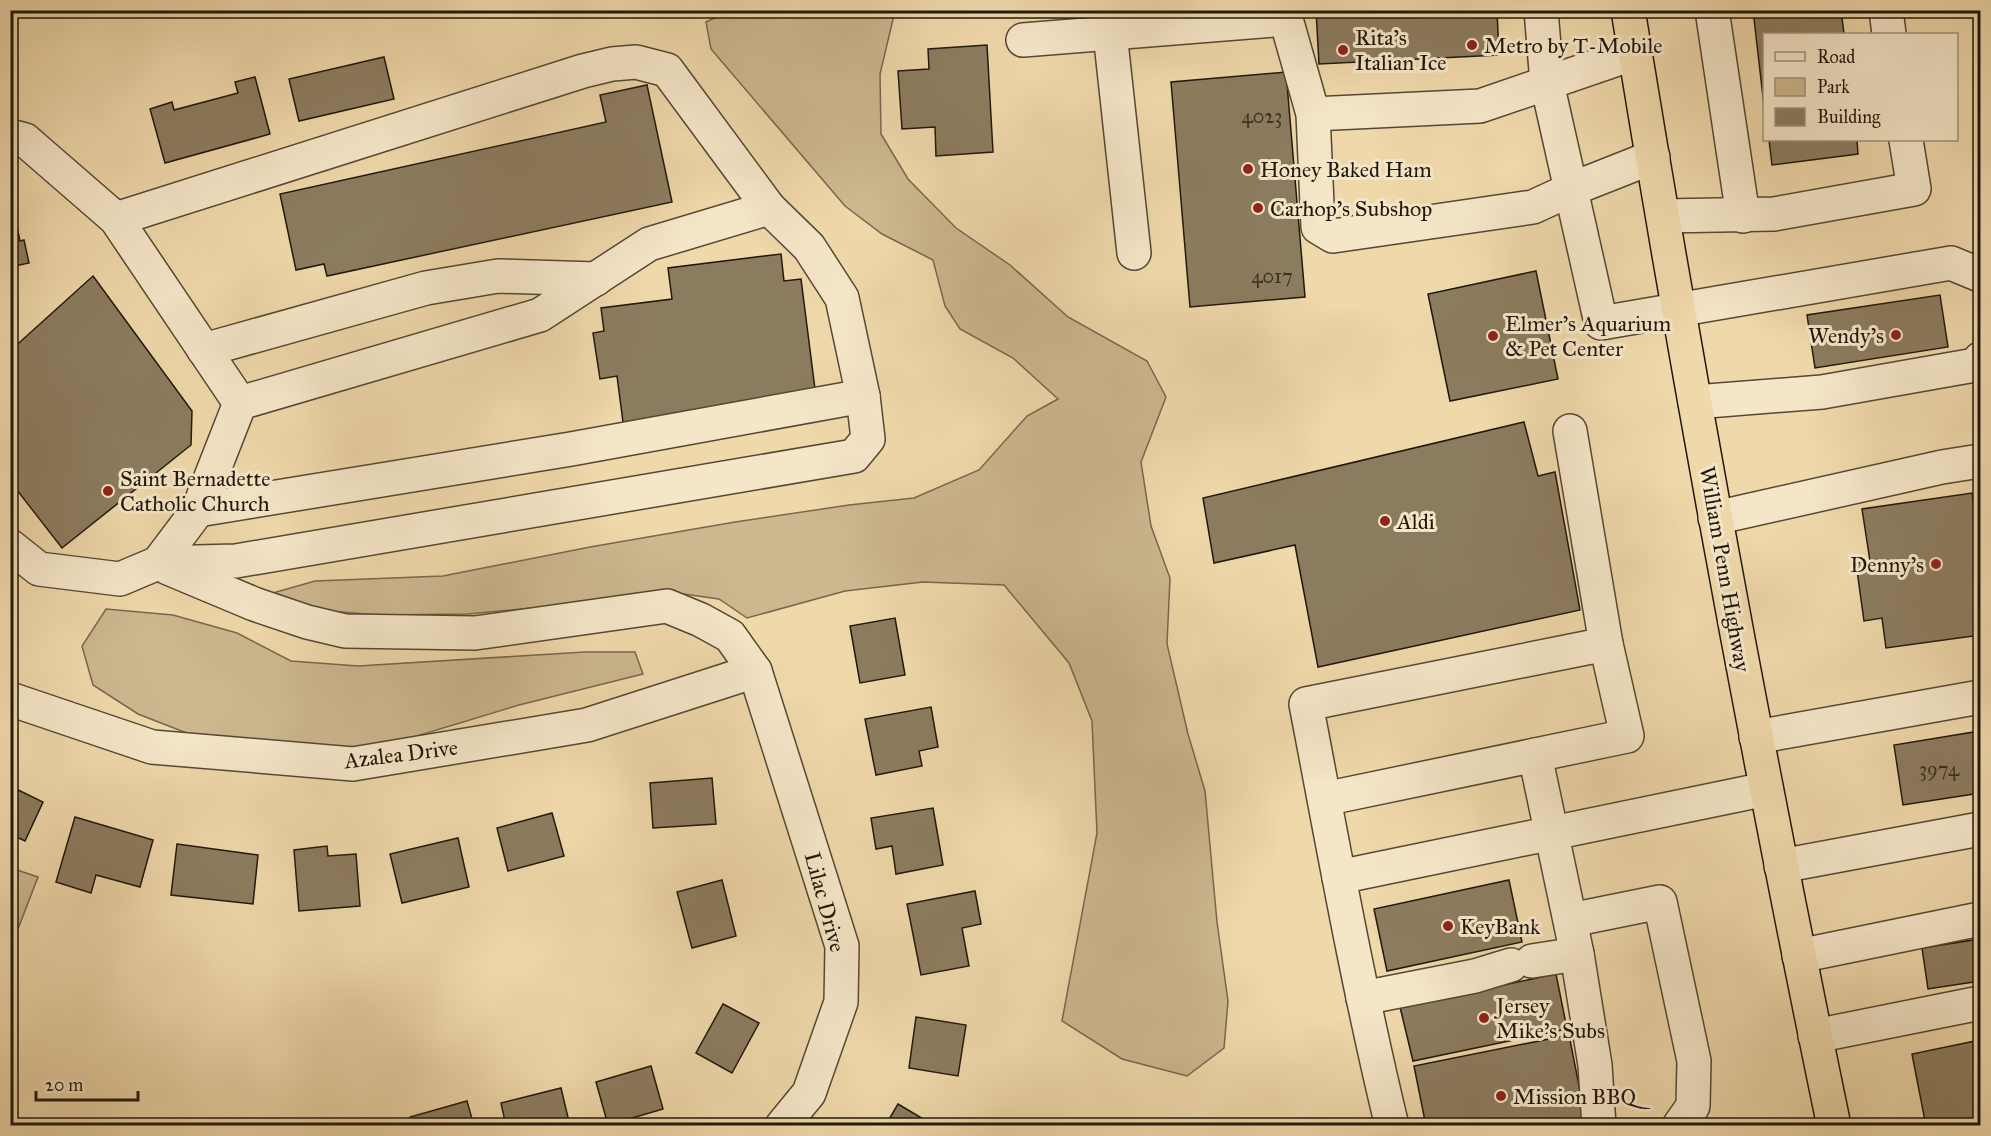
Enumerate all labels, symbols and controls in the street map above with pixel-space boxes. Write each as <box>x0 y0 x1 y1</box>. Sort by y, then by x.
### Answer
place label: Rita's Italian Ice <box>1355 24 1446 76</box>
place label: Metro by T-Mobile <box>1484 32 1662 59</box>
legend <box>1763 33 1958 141</box>
marker: Metro by T-Mobile <box>1465 38 1479 52</box>
marker: Rita's Italian Ice <box>1336 43 1350 57</box>
text: Road <box>1817 46 1855 68</box>
text: Park <box>1817 76 1850 98</box>
house number: 4023 <box>1242 104 1282 128</box>
text: Building <box>1817 106 1881 129</box>
place label: Honey Baked Ham <box>1260 156 1432 183</box>
marker: Honey Baked Ham <box>1241 162 1255 176</box>
place label: Carhop's Subshop <box>1270 195 1432 222</box>
marker: Carhop's Subshop <box>1251 201 1265 215</box>
house number: 4017 <box>1251 264 1293 288</box>
place label: Elmer's Aquarium & Pet Center <box>1505 310 1672 362</box>
place label: Wendy's <box>1808 322 1884 349</box>
marker: Wendy's <box>1889 328 1903 342</box>
marker: Elmer's Aquarium & Pet Center <box>1486 329 1500 343</box>
street label: William Penn Highway <box>1694 464 1756 675</box>
place label: Saint Bernadette Catholic Church <box>120 465 270 517</box>
marker: Saint Bernadette Catholic Church <box>101 484 115 498</box>
place label: Aldi <box>1396 508 1435 535</box>
marker: Aldi <box>1378 514 1392 528</box>
place label: Denny's <box>1850 551 1924 578</box>
marker: Denny's <box>1929 557 1943 571</box>
street label: Azalea Drive <box>342 734 459 774</box>
house number: 3974 <box>1919 757 1960 781</box>
street label: Lilac Drive <box>799 849 851 955</box>
place label: KeyBank <box>1460 913 1541 940</box>
marker: KeyBank <box>1441 919 1455 933</box>
place label: Jersey Mike's Subs <box>1494 992 1605 1044</box>
marker: Jersey Mike's Subs <box>1477 1011 1491 1025</box>
scale bar <box>36 1064 138 1102</box>
text: 20 m <box>45 1074 83 1096</box>
place label: Mission BBQ <box>1513 1083 1652 1110</box>
marker: Mission BBQ <box>1494 1089 1508 1103</box>

